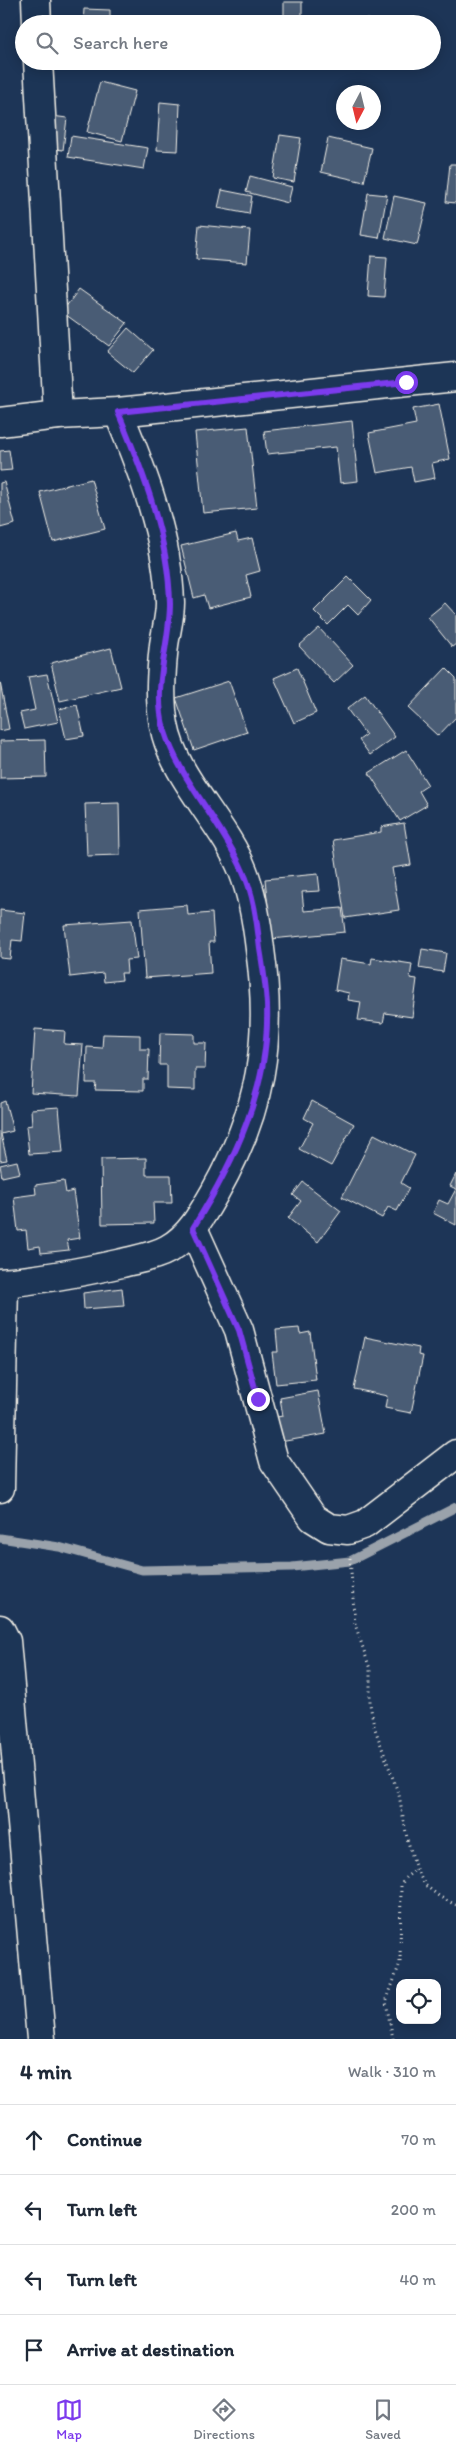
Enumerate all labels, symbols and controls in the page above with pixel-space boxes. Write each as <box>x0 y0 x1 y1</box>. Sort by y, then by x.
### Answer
search box <box>15 15 441 70</box>
icon: search <box>33 29 61 57</box>
text: Search here <box>73 31 168 54</box>
north arrow <box>336 85 381 130</box>
route start <box>395 371 418 394</box>
route end <box>247 1388 270 1411</box>
map controls <box>396 1979 441 2024</box>
button: locate <box>396 1979 441 2024</box>
text: 4 min <box>20 2059 72 2084</box>
text: Walk · 310 m <box>348 2062 436 2081</box>
icon: ahead <box>20 2126 48 2154</box>
text: Continue <box>67 2128 142 2151</box>
text: 70 m <box>401 2130 436 2149</box>
icon: left <box>20 2196 48 2224</box>
text: Turn left <box>67 2198 137 2221</box>
text: 200 m <box>391 2200 436 2219</box>
icon: left <box>20 2266 48 2294</box>
text: Turn left <box>67 2268 137 2291</box>
text: 40 m <box>399 2270 436 2289</box>
icon: arrive <box>20 2336 48 2364</box>
text: Arrive at destination <box>67 2338 234 2361</box>
tab: Map <box>55 2396 83 2443</box>
tab: Directions <box>193 2396 255 2443</box>
tab: Saved <box>365 2396 401 2443</box>

